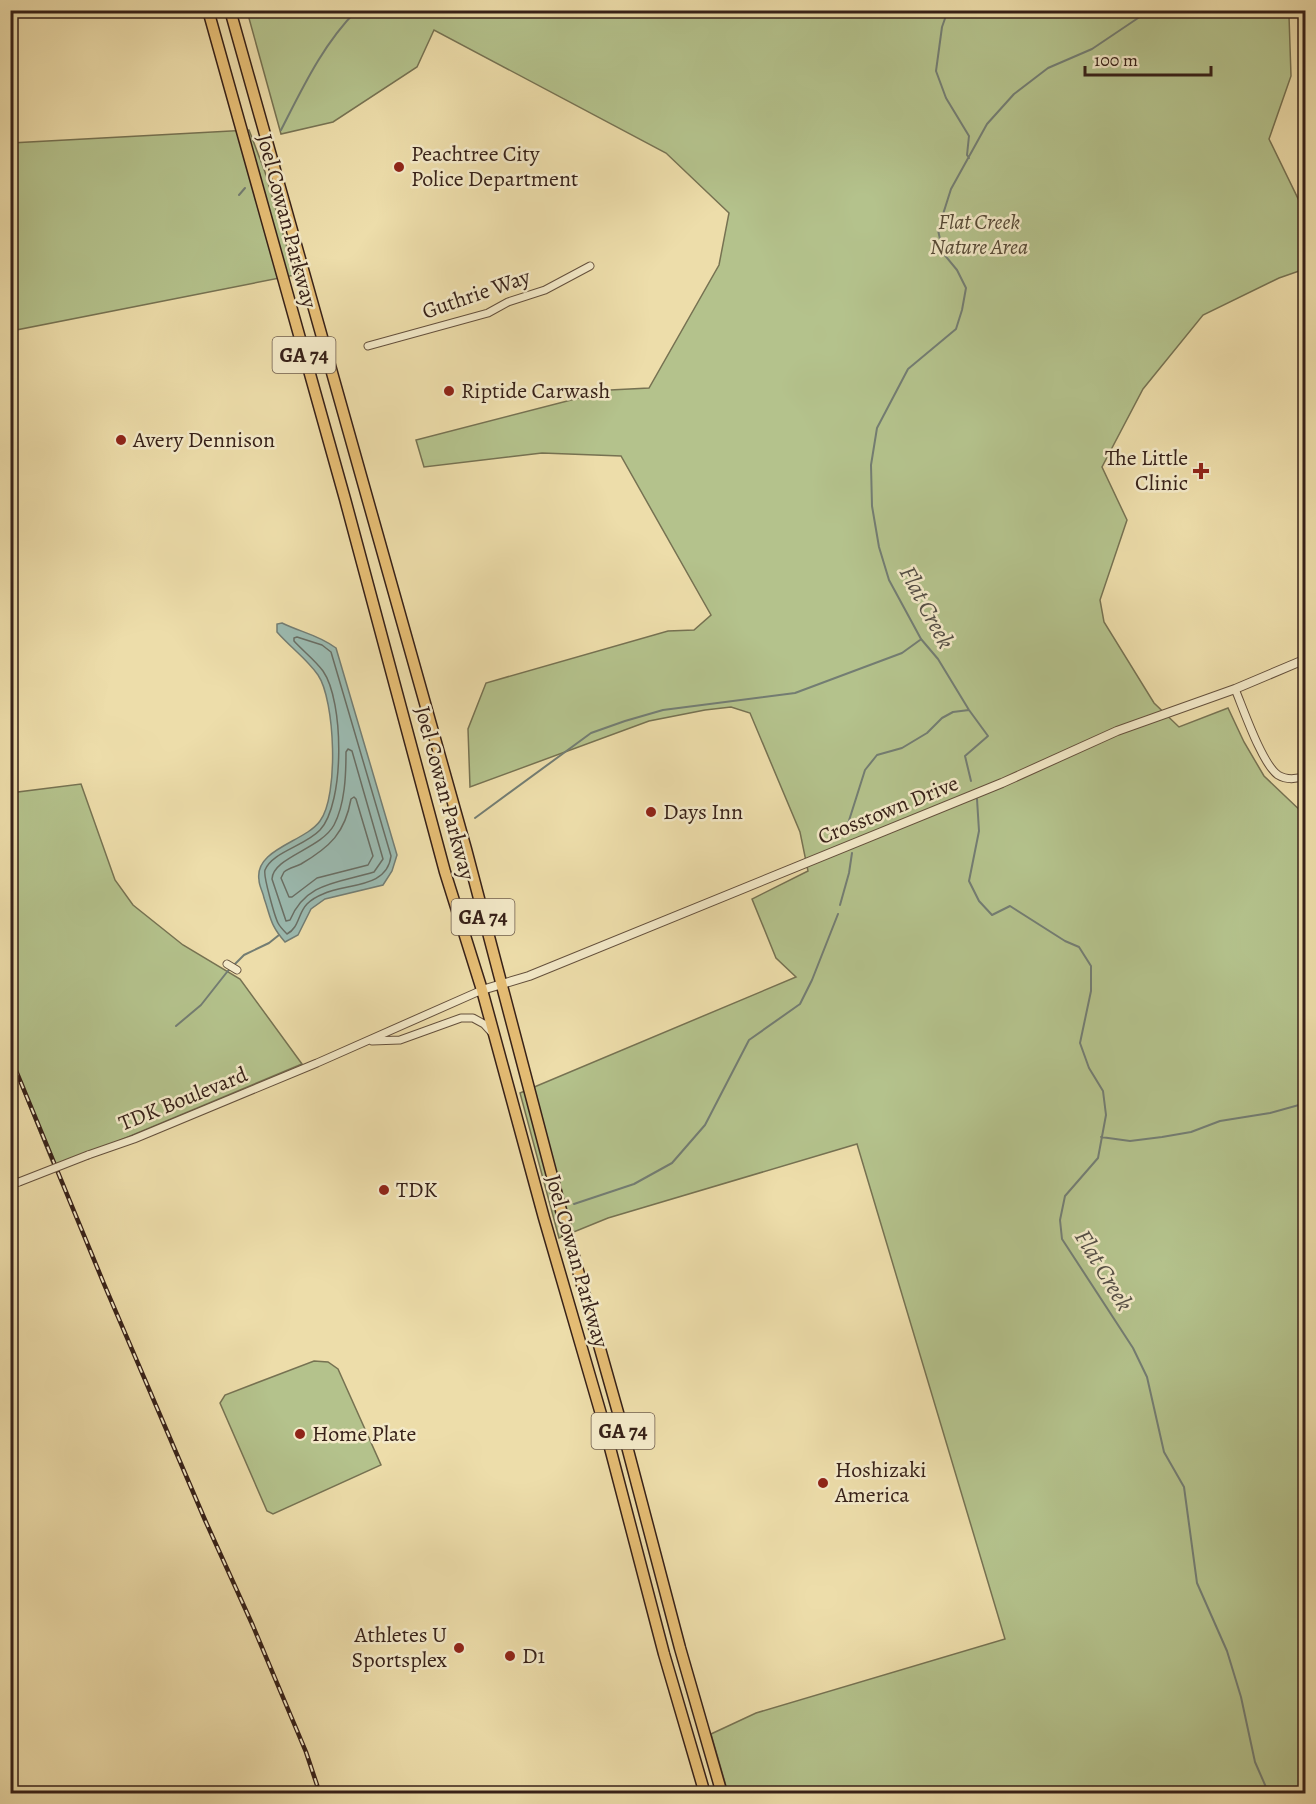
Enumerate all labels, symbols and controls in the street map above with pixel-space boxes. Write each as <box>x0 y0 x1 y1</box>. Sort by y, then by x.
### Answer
scale bar <box>1085 39 1211 77</box>
text: 100 m <box>1094 48 1138 72</box>
street label: Joel Cowan Parkway <box>249 131 325 311</box>
place label: Peachtree City Police Department <box>411 139 578 194</box>
marker: Peachtree City Police Department <box>392 160 406 174</box>
park label: Flat Creek Nature Area <box>930 207 1028 262</box>
street label: Guthrie Way <box>418 261 534 326</box>
road number: GA 74 <box>272 337 336 373</box>
place label: Riptide Carwash <box>461 376 611 406</box>
marker: Riptide Carwash <box>442 384 456 398</box>
place label: Avery Dennison <box>132 425 275 455</box>
marker: Avery Dennison <box>114 433 128 447</box>
place label: The Little Clinic <box>1105 443 1188 498</box>
marker: The Little Clinic <box>1192 462 1210 480</box>
water label: Flat Creek <box>892 560 962 654</box>
street label: Joel Cowan Parkway <box>407 703 483 883</box>
street label: Crosstown Drive <box>813 768 963 852</box>
place label: Days Inn <box>663 797 743 827</box>
marker: Days Inn <box>644 805 658 819</box>
road number: GA 74 <box>452 899 514 935</box>
street label: TDK Boulevard <box>114 1059 252 1138</box>
street label: Joel Cowan Parkway <box>538 1171 616 1351</box>
place label: TDK <box>396 1175 437 1205</box>
marker: TDK <box>377 1183 391 1197</box>
water label: Flat Creek <box>1067 1223 1141 1317</box>
road number: GA 74 <box>592 1413 654 1449</box>
place label: Home Plate <box>312 1419 416 1449</box>
marker: Home Plate <box>293 1427 307 1441</box>
place label: Hoshizaki America <box>834 1455 926 1510</box>
marker: Hoshizaki America <box>816 1476 830 1490</box>
place label: Athletes U Sportsplex <box>351 1620 448 1675</box>
marker: Athletes U Sportsplex <box>452 1641 466 1655</box>
place label: D1 <box>522 1641 545 1671</box>
marker: D1 <box>503 1649 517 1663</box>

